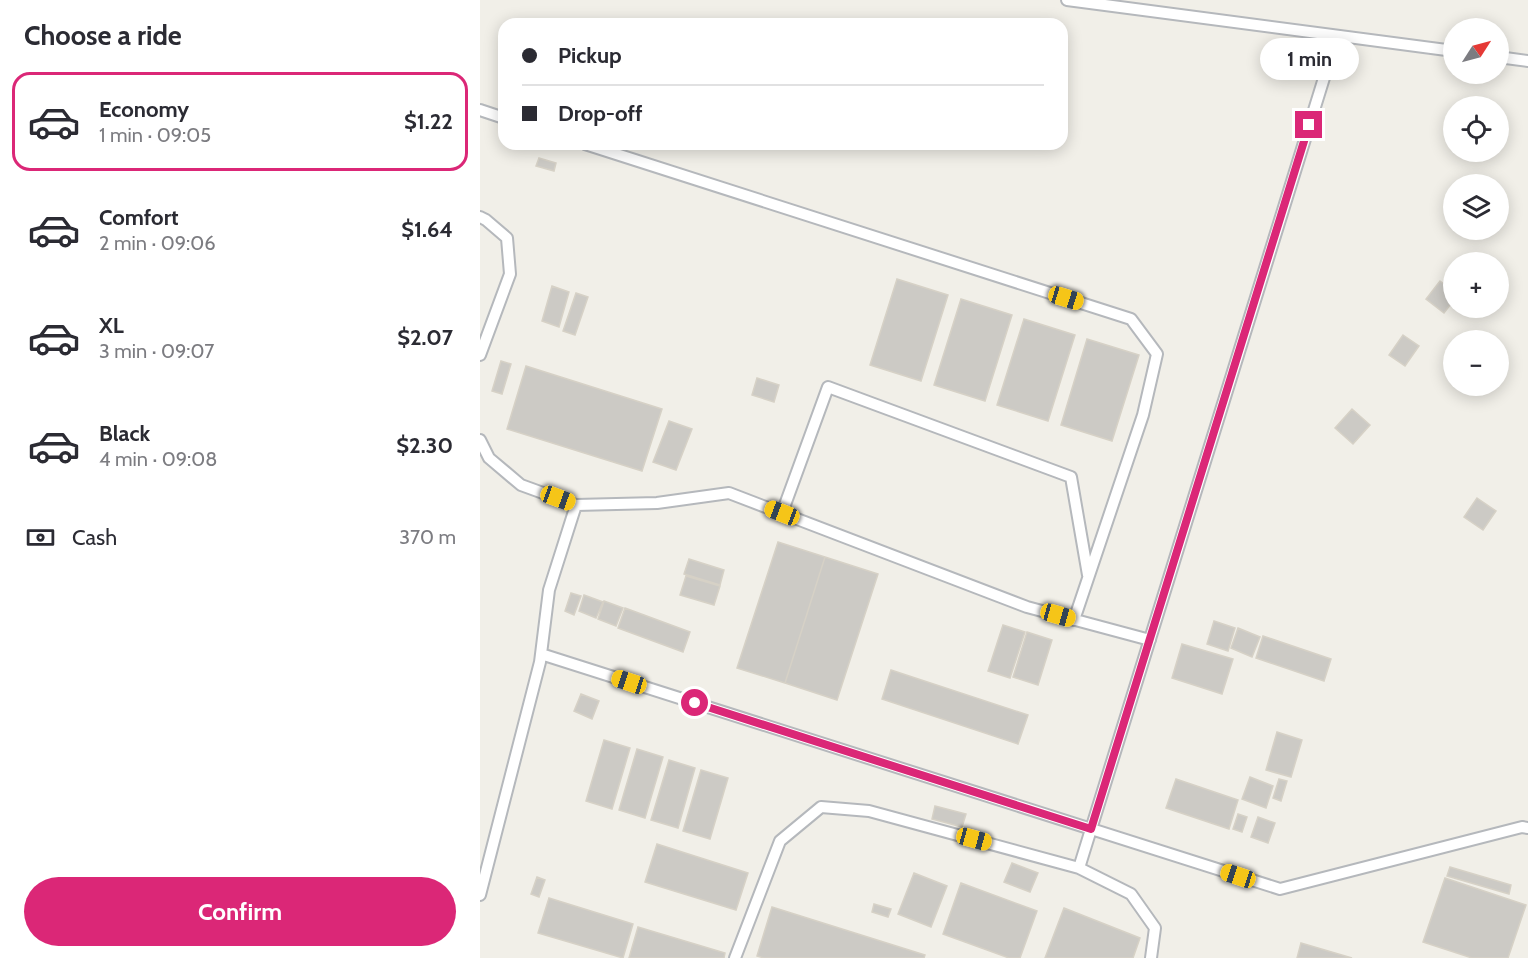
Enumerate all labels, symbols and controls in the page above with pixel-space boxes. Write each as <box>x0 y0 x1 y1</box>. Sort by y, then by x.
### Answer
north arrow <box>1443 18 1509 84</box>
map controls <box>1443 18 1509 396</box>
text: Choose a ride <box>24 19 182 52</box>
callout: 1 min <box>1260 38 1358 80</box>
text: Pickup <box>558 42 622 69</box>
text: 1 min <box>1287 47 1332 71</box>
icon: car <box>27 95 81 149</box>
text: Economy <box>99 96 189 123</box>
button: locate <box>1443 96 1509 162</box>
text: Drop-off <box>558 100 642 127</box>
text: $1.22 <box>404 108 453 135</box>
route end <box>1295 111 1322 138</box>
text: 1 min · 09:05 <box>99 123 211 147</box>
button: layers <box>1443 174 1509 240</box>
icon: car <box>27 203 81 257</box>
text: Comfort <box>99 204 178 231</box>
text: $1.64 <box>401 216 453 243</box>
text: 2 min · 09:06 <box>99 231 216 255</box>
button: + <box>1443 252 1509 318</box>
car <box>1046 284 1086 312</box>
icon: car <box>27 311 81 365</box>
text: XL <box>99 312 124 339</box>
text: $2.07 <box>397 324 453 351</box>
button: − <box>1443 330 1509 396</box>
text: 3 min · 09:07 <box>99 339 214 363</box>
icon: car <box>27 419 81 473</box>
text: Black <box>99 420 150 447</box>
text: $2.30 <box>396 432 453 459</box>
text: 4 min · 09:08 <box>99 447 217 471</box>
car <box>538 483 578 513</box>
car <box>762 498 802 528</box>
icon: cash <box>24 521 57 554</box>
text: Cash <box>72 524 117 551</box>
text: 370 m <box>399 525 456 549</box>
car <box>1038 601 1078 629</box>
car <box>609 668 649 696</box>
route start <box>681 689 708 716</box>
car <box>954 826 994 852</box>
car <box>1218 862 1258 890</box>
button: Confirm <box>24 877 456 946</box>

